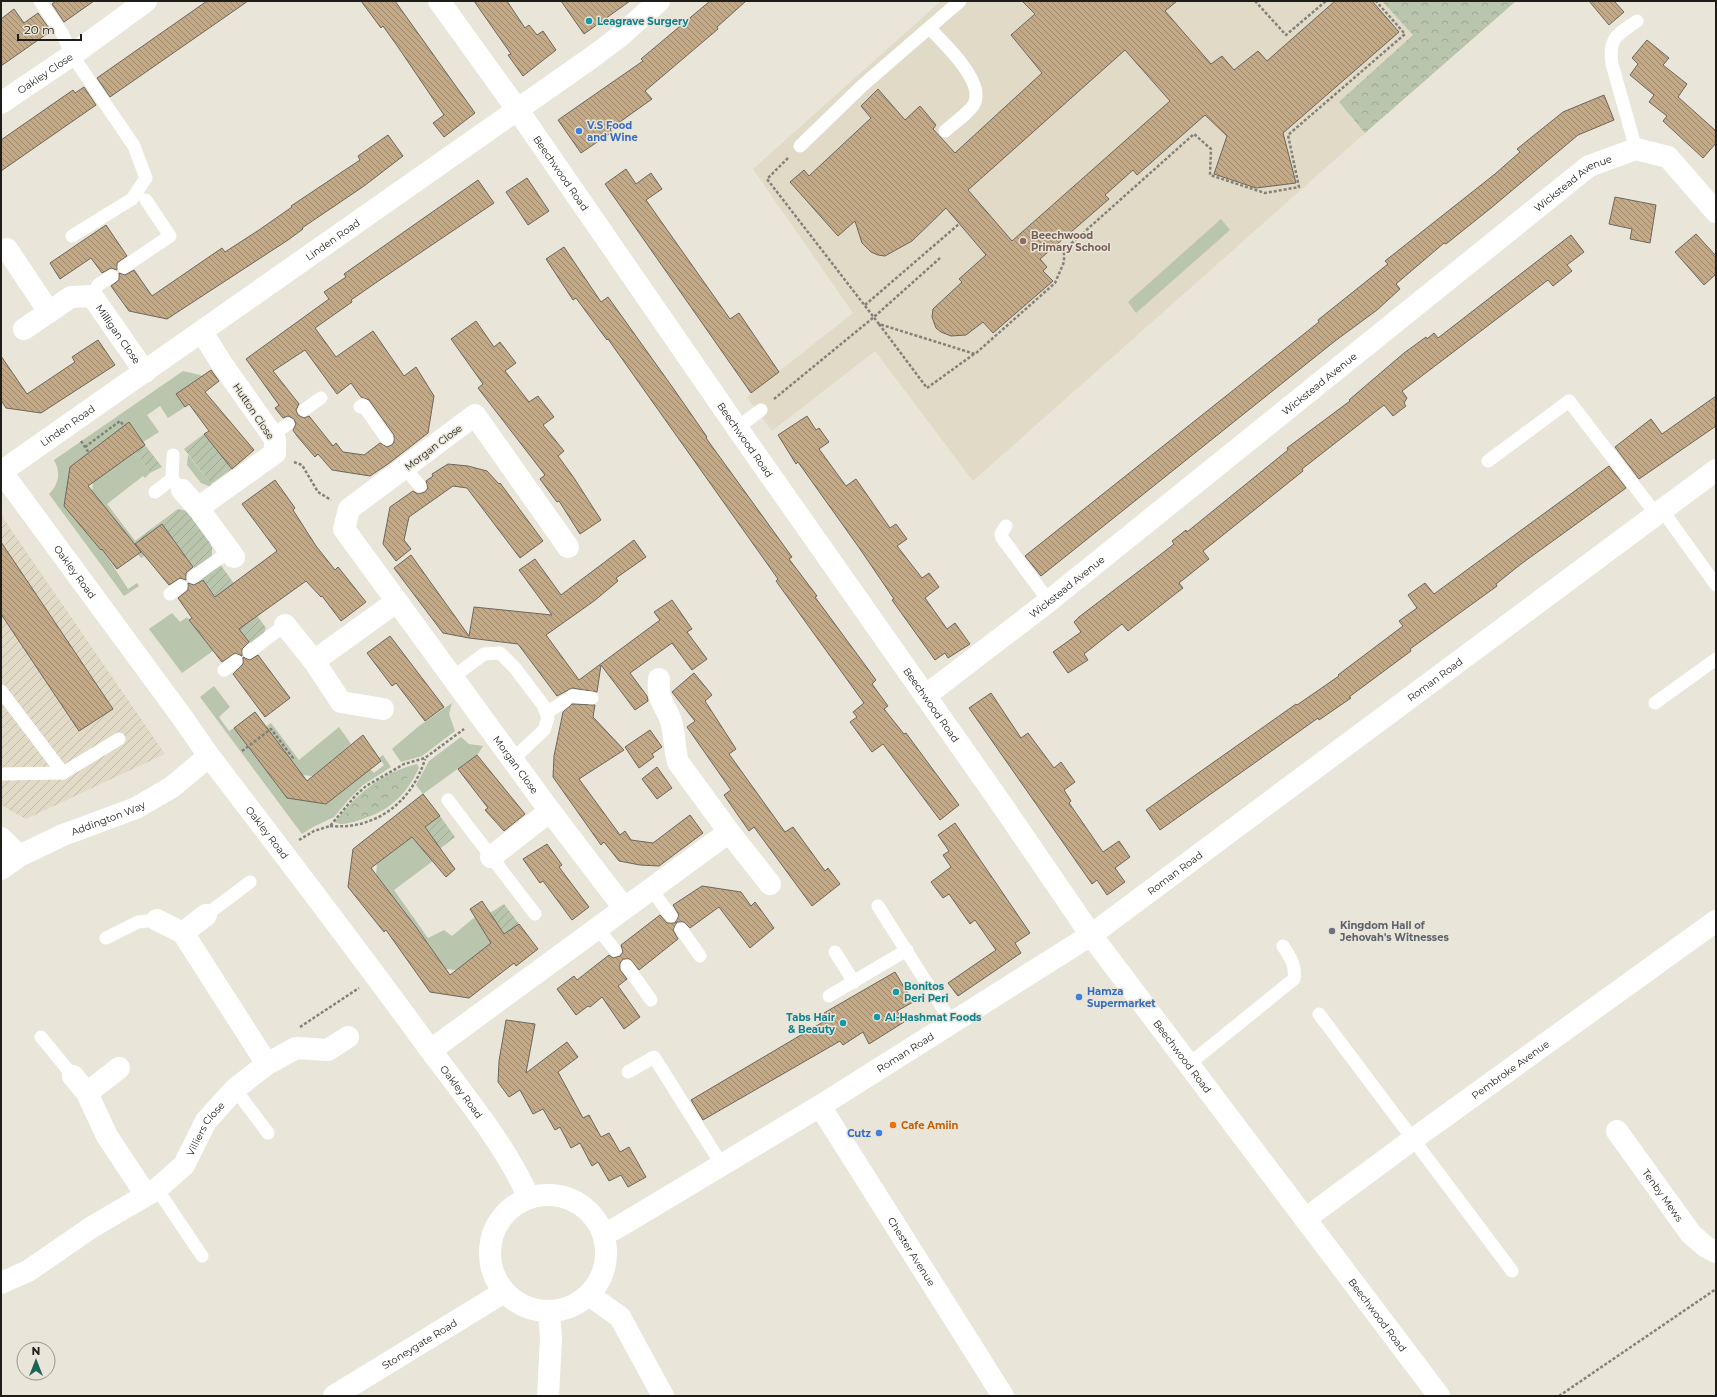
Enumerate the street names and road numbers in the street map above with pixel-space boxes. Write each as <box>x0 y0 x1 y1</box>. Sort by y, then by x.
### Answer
street label: Oakley Close <box>15 50 75 97</box>
street label: Beechwood Road <box>530 133 591 213</box>
street label: Wickstead Avenue <box>1531 152 1614 215</box>
street label: Linden Road <box>303 216 363 263</box>
street label: Milligan Close <box>93 302 143 366</box>
street label: Wickstead Avenue <box>1279 350 1360 418</box>
street label: Hutton Close <box>230 381 277 442</box>
street label: Beechwood Road <box>714 400 776 480</box>
street label: Linden Road <box>38 402 97 450</box>
street label: Morgan Close <box>402 422 465 473</box>
street label: Oakley Road <box>51 543 99 601</box>
street label: Wickstead Avenue <box>1027 553 1107 621</box>
street label: Roman Road <box>1405 655 1465 705</box>
street label: Beechwood Road <box>900 665 962 745</box>
street label: Morgan Close <box>490 733 541 797</box>
street label: Addington Way <box>69 798 148 838</box>
street label: Oakley Road <box>243 804 291 862</box>
street label: Roman Road <box>1145 848 1205 898</box>
street label: Beechwood Road <box>1150 1017 1214 1096</box>
street label: Roman Road <box>874 1030 937 1076</box>
street label: Pembroke Avenue <box>1469 1037 1552 1102</box>
street label: Oakley Road <box>437 1063 485 1121</box>
street label: Villiers Close <box>184 1099 227 1158</box>
street label: Tenby Mews <box>1639 1167 1686 1224</box>
street label: Chester Avenue <box>885 1215 938 1289</box>
street label: Beechwood Road <box>1345 1276 1409 1354</box>
street label: Stoneygate Road <box>380 1316 460 1372</box>

